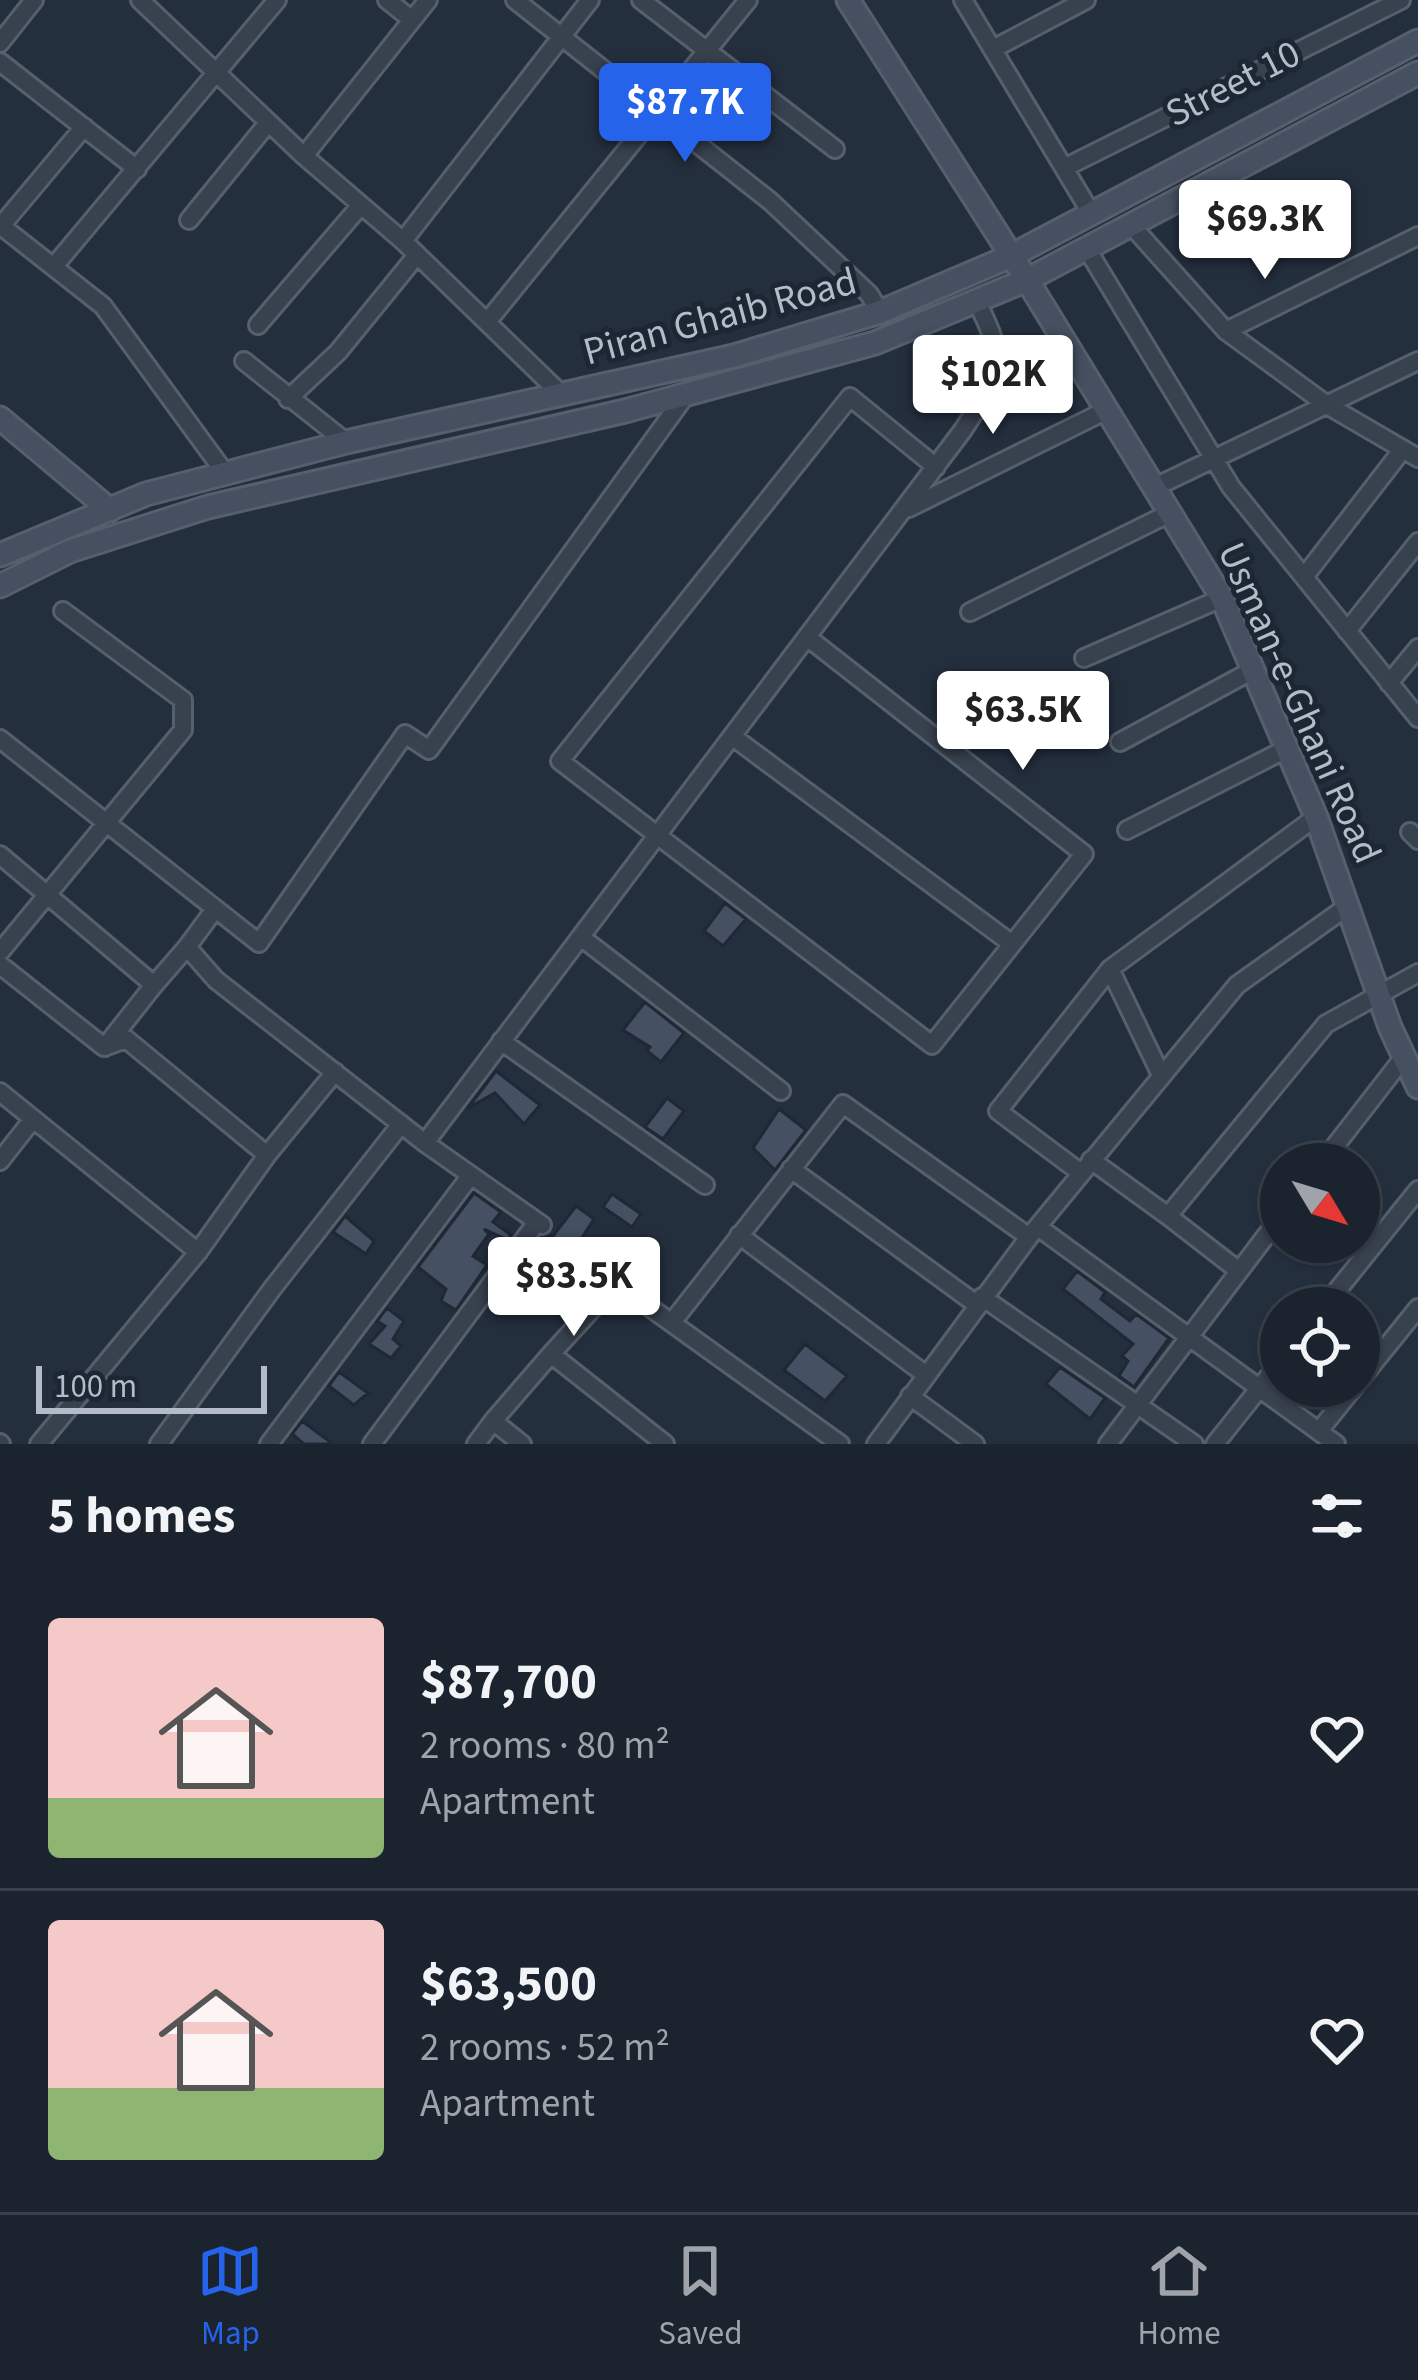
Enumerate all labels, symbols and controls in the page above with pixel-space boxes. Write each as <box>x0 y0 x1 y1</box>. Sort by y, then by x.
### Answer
street label: Street 10 <box>1156 26 1310 142</box>
pin: $87.7K <box>587 63 783 165</box>
text: $87.7K <box>626 74 744 130</box>
pin: $69.3K <box>1167 180 1363 282</box>
text: $69.3K <box>1206 191 1324 247</box>
street label: Piran Ghaib Road <box>577 254 863 380</box>
pin: $102K <box>909 335 1077 437</box>
text: $102K <box>940 346 1046 402</box>
street label: Usman-e-Ghani Road <box>1203 534 1395 872</box>
pin: $63.5K <box>925 671 1121 773</box>
text: $63.5K <box>964 682 1082 738</box>
north arrow <box>1260 1143 1380 1263</box>
map controls <box>1260 1143 1380 1407</box>
pin: $83.5K <box>476 1237 672 1339</box>
text: $83.5K <box>515 1248 633 1304</box>
button: locate <box>1260 1287 1380 1407</box>
scale bar <box>36 1360 267 1413</box>
text: 100 m <box>54 1363 137 1410</box>
text: 5 homes <box>48 1480 235 1552</box>
icon: filters <box>1304 1483 1370 1549</box>
text: $87,700 <box>420 1646 597 1718</box>
icon: home <box>144 1666 288 1810</box>
icon: heart <box>1304 1705 1370 1771</box>
text: 2 rooms · 80 m² <box>420 1718 670 1774</box>
text: Apartment <box>420 1774 595 1830</box>
text: $63,500 <box>420 1948 597 2020</box>
icon: home <box>144 1968 288 2112</box>
icon: heart <box>1304 2007 1370 2073</box>
text: 2 rooms · 52 m² <box>420 2020 670 2076</box>
text: Apartment <box>420 2076 595 2132</box>
tab: Map <box>197 2238 263 2357</box>
tab: Saved <box>658 2238 743 2357</box>
tab: Home <box>1137 2238 1221 2357</box>

